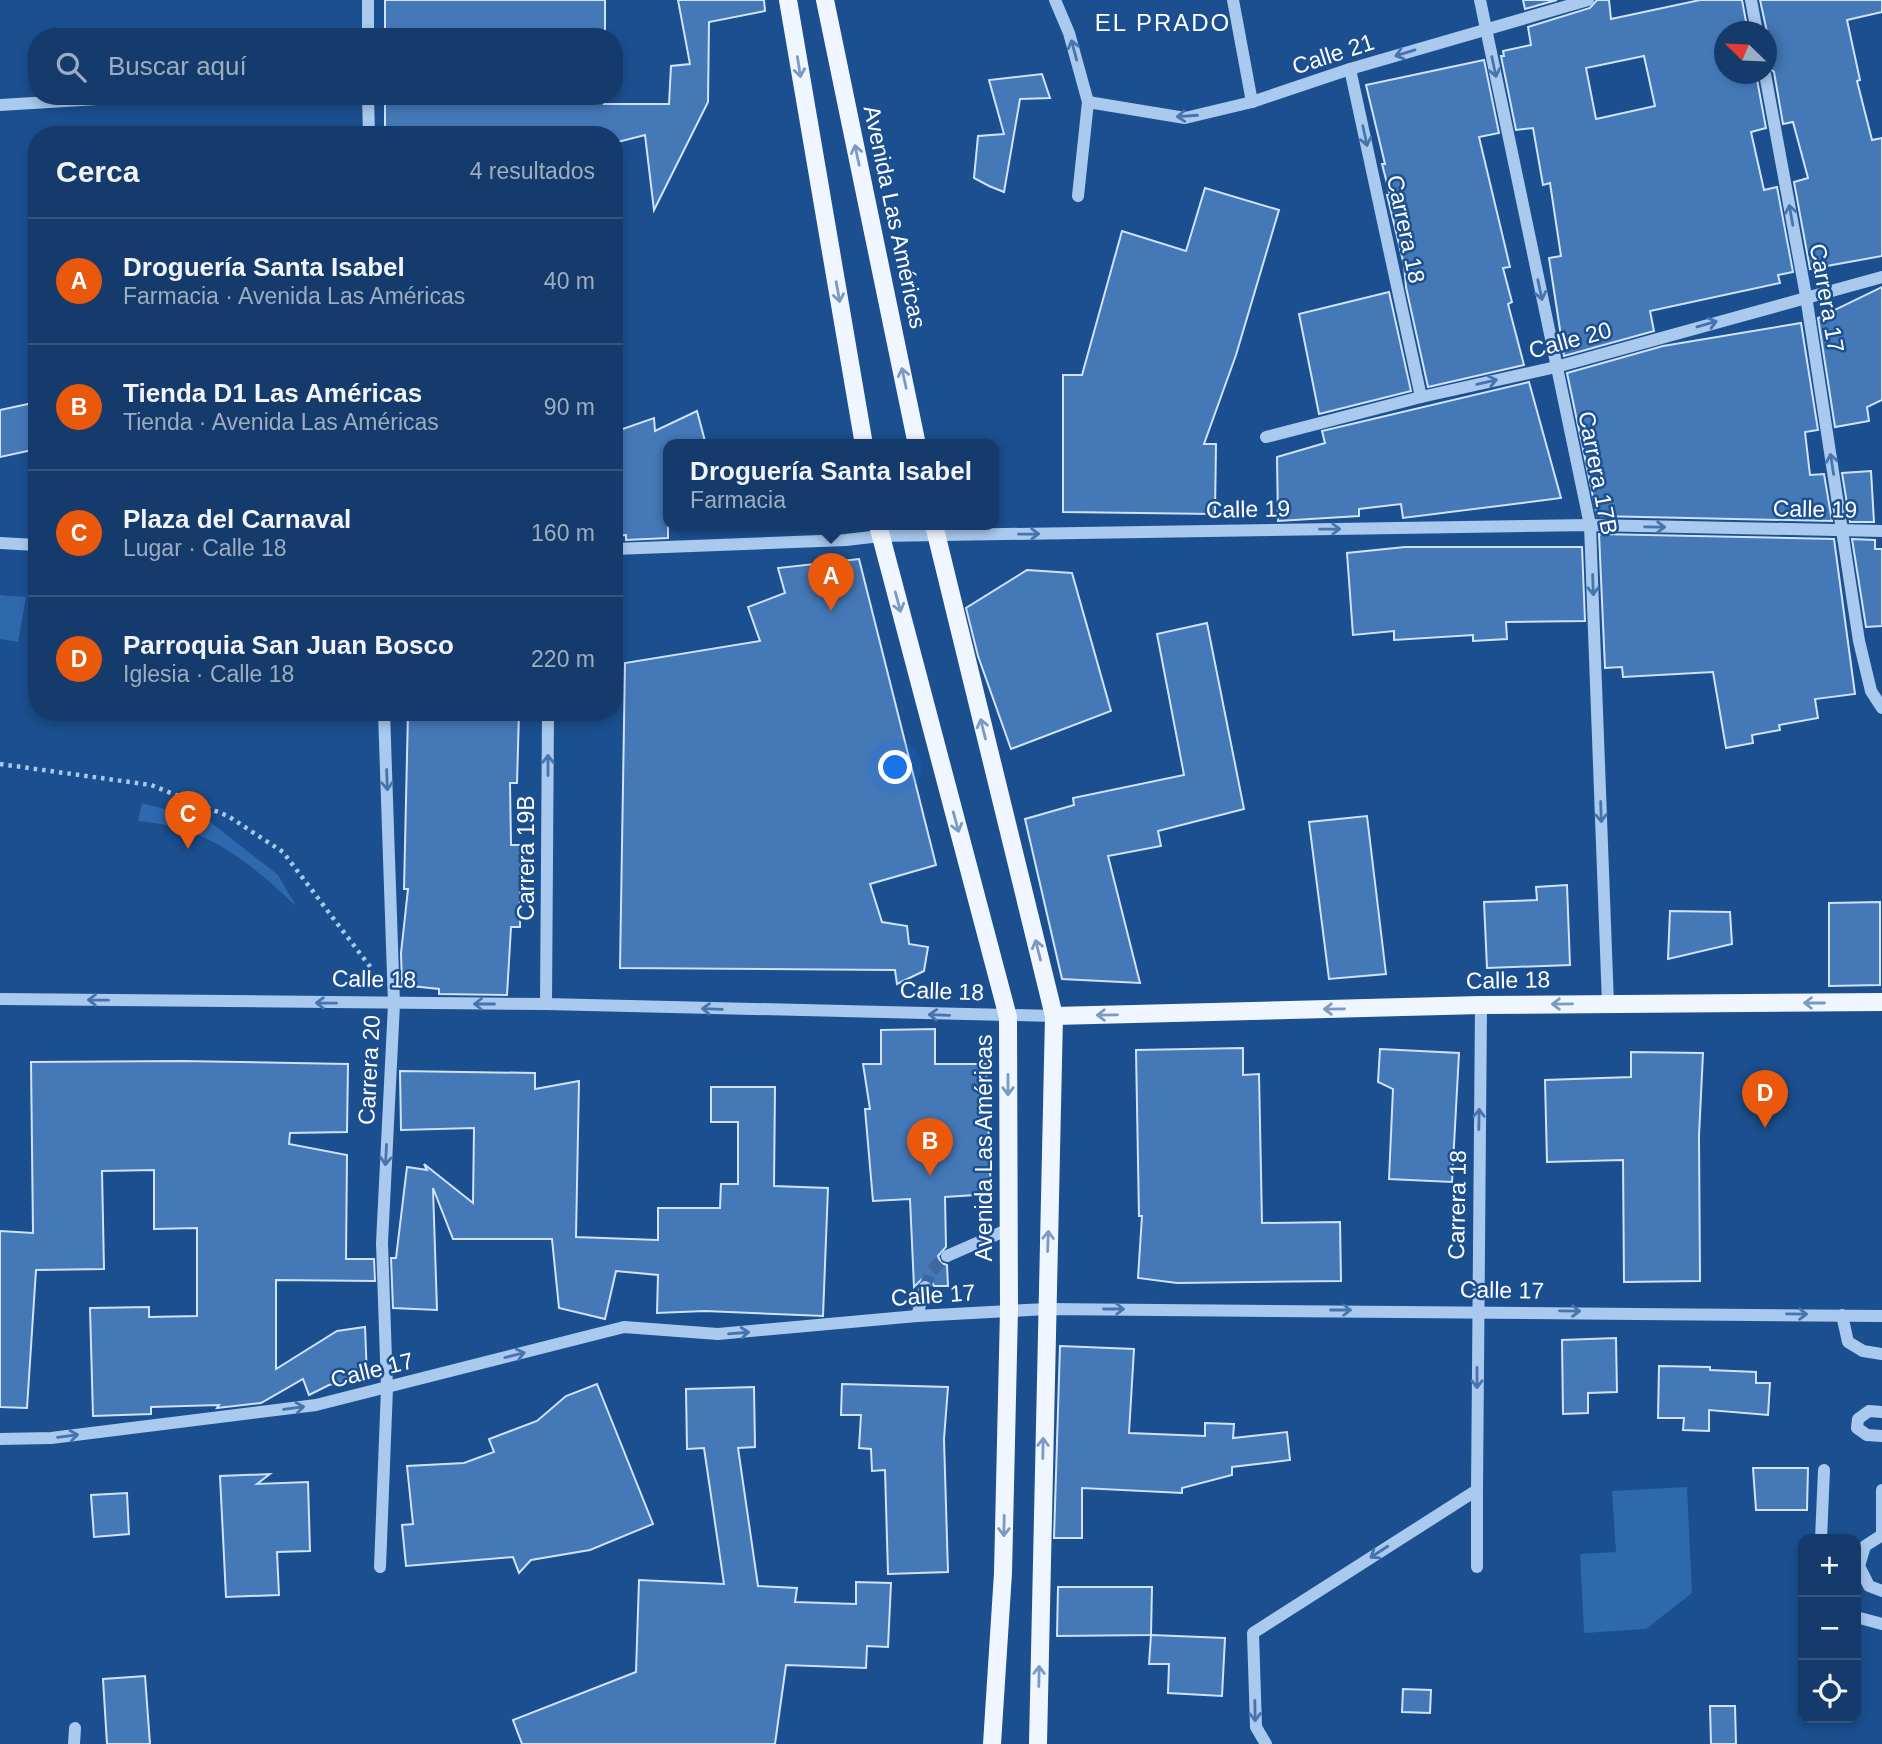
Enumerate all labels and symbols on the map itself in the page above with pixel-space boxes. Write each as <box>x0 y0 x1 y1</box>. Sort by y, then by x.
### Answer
district label: EL PRADO <box>1095 9 1231 36</box>
north arrow <box>1714 21 1777 84</box>
street label: Calle 21 <box>1289 29 1377 79</box>
one-way arrow <box>1067 40 1080 62</box>
one-way arrow <box>1394 48 1416 61</box>
one-way arrow <box>793 55 806 78</box>
one-way arrow <box>1488 55 1502 78</box>
street label: Avenida Las Américas <box>859 103 931 331</box>
one-way arrow <box>1176 109 1199 122</box>
one-way arrow <box>1358 124 1372 147</box>
one-way arrow <box>850 144 864 167</box>
street label: Carrera 18 <box>1382 173 1430 285</box>
one-way arrow <box>1784 204 1797 227</box>
street label: Carrera 17 <box>1805 242 1849 354</box>
one-way arrow <box>1534 278 1547 301</box>
one-way arrow <box>832 280 845 302</box>
one-way arrow <box>1696 316 1718 329</box>
street label: Calle 20 <box>1526 317 1614 363</box>
one-way arrow <box>896 367 910 390</box>
one-way arrow <box>1475 374 1498 388</box>
street label: Carrera 17B <box>1573 409 1623 537</box>
one-way arrow <box>1826 453 1839 476</box>
street label: Calle 19 <box>1206 495 1290 523</box>
street label: Calle 19 <box>1773 495 1857 523</box>
one-way arrow <box>1643 520 1666 533</box>
one-way arrow <box>1318 522 1341 536</box>
one-way arrow <box>1017 527 1040 541</box>
pin: A <box>808 553 854 611</box>
one-way arrow <box>1586 573 1599 596</box>
one-way arrow <box>892 590 905 613</box>
one-way arrow <box>976 718 989 741</box>
your location <box>878 750 912 784</box>
one-way arrow <box>541 753 555 776</box>
one-way arrow <box>380 769 393 792</box>
pin: C <box>165 791 211 849</box>
street label: Carrera 19B <box>513 795 539 921</box>
one-way arrow <box>1595 801 1608 824</box>
one-way arrow <box>950 810 963 833</box>
one-way arrow <box>1031 939 1044 962</box>
street label: Calle 18 <box>332 965 416 993</box>
street label: Calle 18 <box>1466 966 1550 994</box>
street label: Calle 18 <box>899 977 985 1005</box>
one-way arrow <box>87 993 110 1007</box>
one-way arrow <box>314 996 337 1010</box>
one-way arrow <box>1803 996 1826 1010</box>
one-way arrow <box>473 997 496 1011</box>
one-way arrow <box>1551 997 1574 1011</box>
one-way arrow <box>701 1002 724 1016</box>
one-way arrow <box>1323 1002 1346 1015</box>
one-way arrow <box>1096 1008 1119 1021</box>
one-way arrow <box>928 1009 951 1022</box>
street label: Carrera 20 <box>353 1014 385 1126</box>
street label: Avenida Las Américas <box>971 1034 997 1262</box>
pin: D <box>1742 1070 1788 1128</box>
one-way arrow <box>1001 1074 1015 1097</box>
one-way arrow <box>1473 1108 1486 1131</box>
pin: B <box>907 1118 953 1176</box>
one-way arrow <box>379 1143 392 1165</box>
street label: Carrera 18 <box>1443 1150 1471 1260</box>
one-way arrow <box>1041 1230 1054 1253</box>
street label: Calle 17 <box>1460 1276 1544 1304</box>
street label: Calle 17 <box>890 1279 976 1311</box>
one-way arrow <box>1102 1302 1125 1316</box>
one-way arrow <box>1330 1303 1353 1317</box>
one-way arrow <box>1558 1305 1581 1318</box>
one-way arrow <box>1785 1308 1808 1321</box>
one-way arrow <box>727 1326 749 1339</box>
street label: Calle 17 <box>328 1347 416 1393</box>
one-way arrow <box>503 1348 526 1361</box>
one-way arrow <box>1470 1367 1484 1390</box>
one-way arrow <box>282 1401 305 1414</box>
one-way arrow <box>56 1430 79 1443</box>
one-way arrow <box>1036 1437 1050 1460</box>
one-way arrow <box>997 1514 1011 1537</box>
one-way arrow <box>1370 1546 1390 1560</box>
one-way arrow <box>1032 1665 1046 1688</box>
one-way arrow <box>1249 1699 1262 1722</box>

